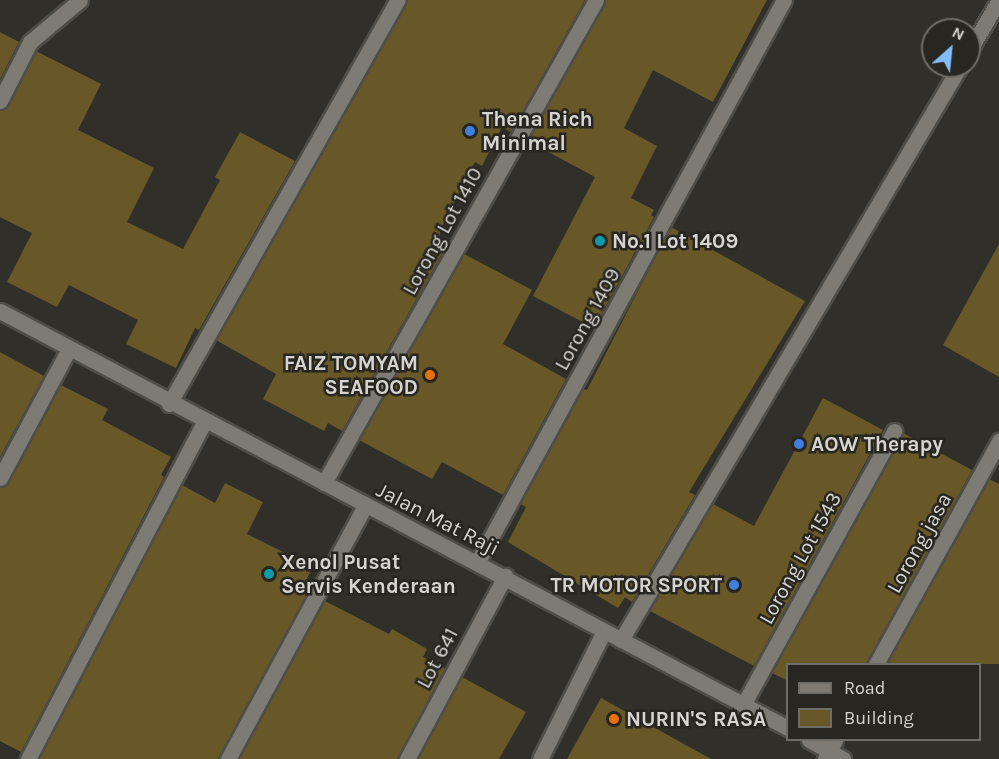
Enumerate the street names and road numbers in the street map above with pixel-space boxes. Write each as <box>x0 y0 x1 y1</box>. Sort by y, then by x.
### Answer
street label: Lorong Lot 1410 <box>397 163 487 299</box>
street label: Lorong 1409 <box>549 263 625 375</box>
street label: Jalan Mat Raji <box>372 477 504 561</box>
street label: Lorong Lot 1543 <box>753 488 847 628</box>
street label: Lorong jasa <box>881 489 957 597</box>
street label: Lot 641 <box>411 623 463 693</box>

